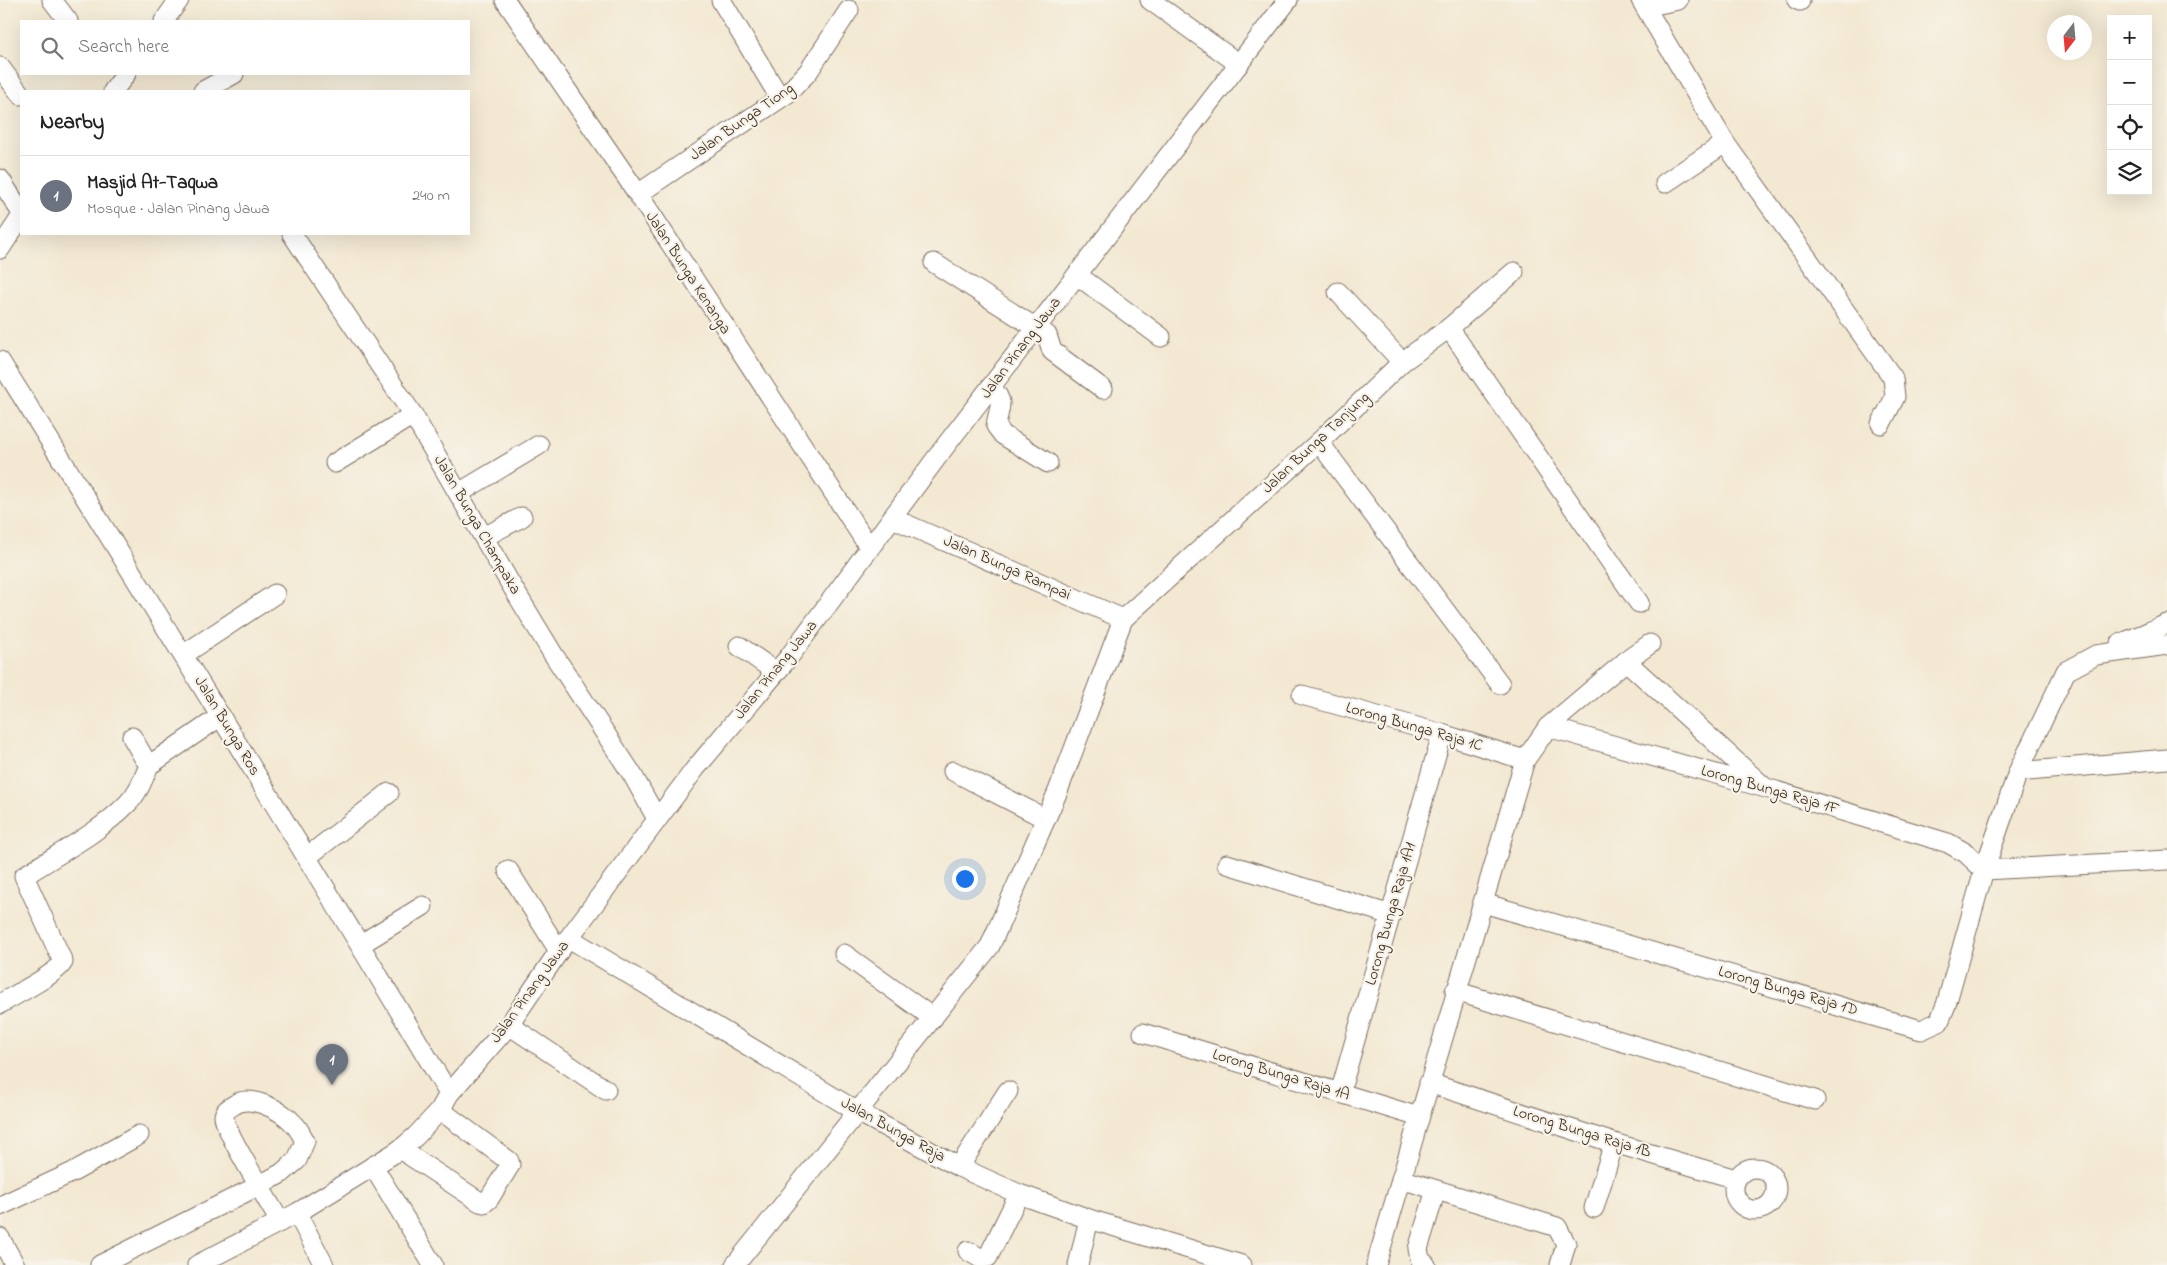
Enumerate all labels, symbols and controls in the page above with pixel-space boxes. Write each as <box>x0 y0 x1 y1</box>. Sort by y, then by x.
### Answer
north arrow <box>2047 15 2092 60</box>
map controls <box>2107 15 2152 195</box>
button: + <box>2107 15 2152 60</box>
search box <box>20 20 470 75</box>
icon: search <box>38 34 66 62</box>
text: Search here <box>78 34 169 61</box>
button: − <box>2107 60 2152 105</box>
street label: Jalan Bunga Tiong <box>685 77 799 167</box>
button: locate <box>2107 105 2152 150</box>
text: Nearby <box>40 108 104 138</box>
button: layers <box>2107 150 2152 195</box>
text: Masjid At-Taqwa <box>87 170 218 197</box>
text: 1 <box>53 184 59 208</box>
text: 240 m <box>412 184 450 208</box>
text: Mosque · Jalan Pinang Jawa <box>87 197 270 221</box>
street label: Jalan Bunga Kenanga <box>639 207 737 339</box>
street label: Jalan Pinang Jawa <box>975 292 1067 404</box>
street label: Jalan Bunga Tanjung <box>1256 386 1376 500</box>
street label: Jalan Bunga Champaka <box>427 451 527 599</box>
street label: Jalan Bunga Rampai <box>939 529 1075 607</box>
street label: Jalan Pinang Jawa <box>728 615 824 725</box>
street label: Jalan Bunga Ros <box>188 672 266 780</box>
street label: Lorong Bunga Raja 1C <box>1343 696 1485 758</box>
street label: Lorong Bunga Raja 1F <box>1698 759 1843 821</box>
street label: Lorong Bunga Raja 1A1 <box>1359 840 1423 988</box>
your location <box>952 866 978 892</box>
street label: Jalan Pinang Jawa <box>484 936 576 1048</box>
street label: Lorong Bunga Raja 1D <box>1715 960 1861 1022</box>
street label: Lorong Bunga Raja 1A <box>1209 1043 1353 1107</box>
pin: 1 <box>316 1044 348 1085</box>
street label: Jalan Bunga Raja <box>836 1091 950 1169</box>
street label: Lorong Bunga Raja 1B <box>1510 1100 1654 1165</box>

